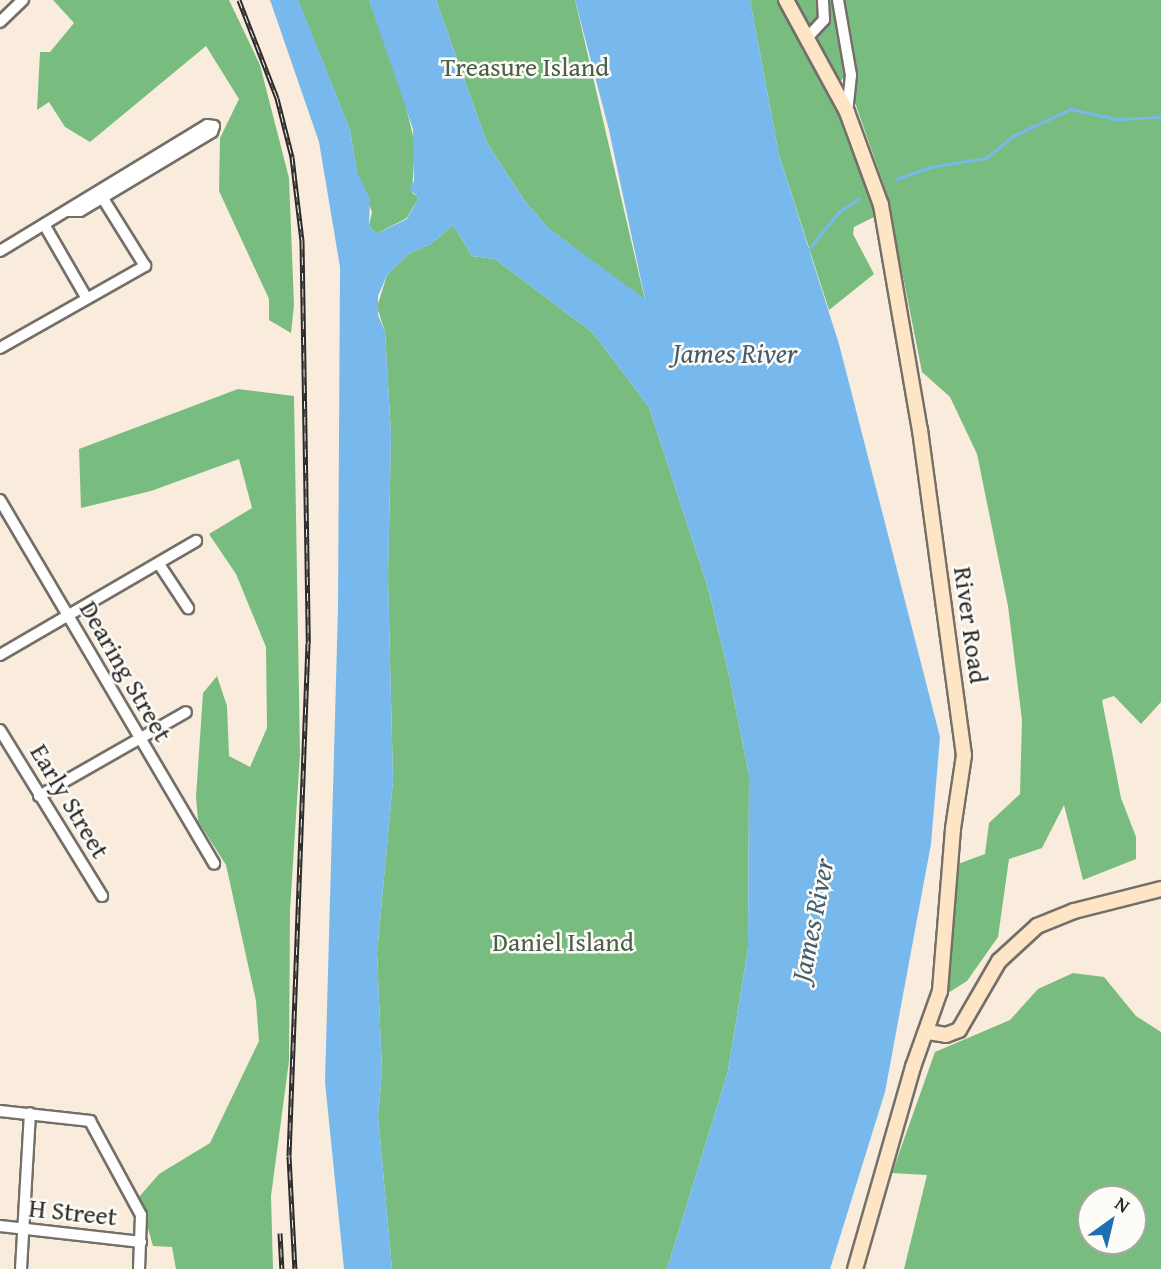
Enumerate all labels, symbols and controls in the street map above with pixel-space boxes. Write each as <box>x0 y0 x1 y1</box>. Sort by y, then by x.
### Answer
park label: Treasure Island <box>441 51 609 83</box>
water label: James River <box>672 336 798 370</box>
street label: River Road <box>947 565 995 685</box>
street label: Dearing Street <box>73 595 179 747</box>
street label: Early Street <box>24 738 116 864</box>
water label: James River <box>784 855 840 985</box>
park label: Daniel Island <box>492 926 634 958</box>
north arrow <box>1077 1185 1147 1255</box>
text: N <box>1110 1189 1136 1219</box>
street label: H Street <box>27 1192 119 1232</box>

